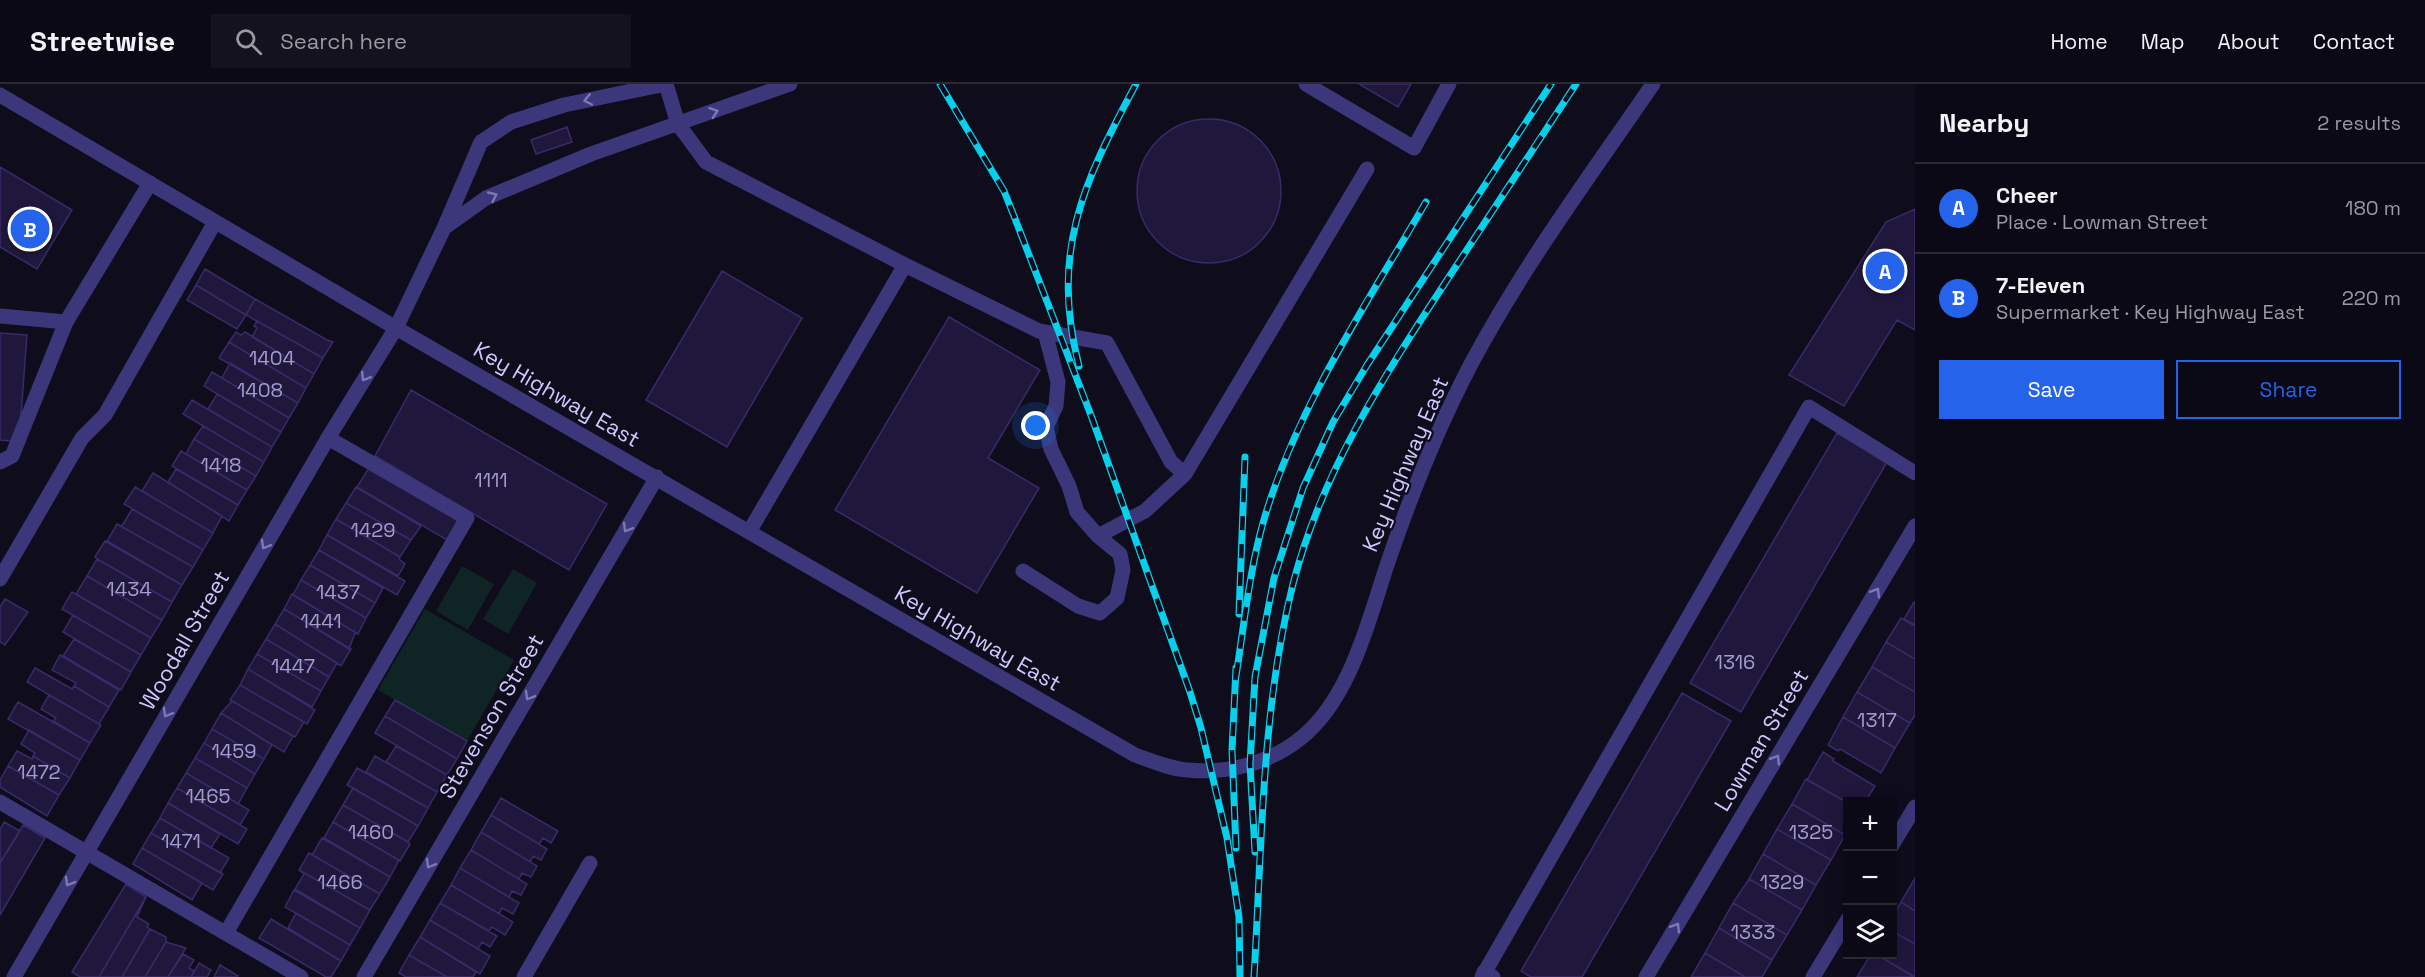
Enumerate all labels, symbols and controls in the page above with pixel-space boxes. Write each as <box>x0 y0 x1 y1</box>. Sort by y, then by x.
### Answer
search box <box>211 14 631 68</box>
text: Streetwise <box>30 23 175 59</box>
icon: search <box>232 25 265 58</box>
text: Search here <box>280 27 407 55</box>
text: Home <box>2050 28 2108 55</box>
text: Map <box>2141 28 2185 55</box>
text: About <box>2218 28 2280 55</box>
text: Contact <box>2313 28 2395 55</box>
one-way arrow <box>583 93 593 106</box>
one-way arrow <box>708 106 719 119</box>
text: Nearby <box>1939 106 2029 140</box>
text: 2 results <box>2317 110 2401 136</box>
text: Cheer <box>1996 181 2058 209</box>
one-way arrow <box>486 191 497 203</box>
text: A <box>1952 195 1965 221</box>
text: 180 m <box>2345 195 2401 221</box>
pin: B <box>10 206 50 252</box>
text: Place · Lowman Street <box>1996 209 2208 235</box>
pin: A <box>1866 248 1904 294</box>
text: 7-Eleven <box>1996 271 2085 299</box>
text: B <box>1952 285 1965 311</box>
text: 220 m <box>2342 285 2401 311</box>
text: Supermarket · Key Highway East <box>1996 299 2305 325</box>
street label: Key Highway East <box>469 335 645 453</box>
house number: 1404 <box>249 345 295 371</box>
button: Save <box>1939 360 2164 419</box>
button: Share <box>2176 360 2401 419</box>
one-way arrow <box>361 371 373 381</box>
street label: Key Highway East <box>1355 372 1455 556</box>
house number: 1408 <box>237 377 283 403</box>
your location <box>1021 411 1050 440</box>
house number: 1418 <box>200 452 242 478</box>
house number: 1111 <box>474 467 508 493</box>
house number: 1429 <box>350 517 396 543</box>
one-way arrow <box>623 522 635 532</box>
one-way arrow <box>261 539 273 549</box>
street label: Woodall Street <box>133 565 235 715</box>
house number: 1434 <box>106 576 152 602</box>
house number: 1437 <box>316 579 360 605</box>
street label: Key Highway East <box>890 579 1066 697</box>
one-way arrow <box>1868 588 1880 598</box>
house number: 1441 <box>300 608 342 634</box>
street label: Stevenson Street <box>433 629 549 803</box>
house number: 1316 <box>1715 649 1755 675</box>
house number: 1447 <box>271 653 315 679</box>
street label: Lowman Street <box>1708 664 1814 816</box>
one-way arrow <box>524 690 536 700</box>
one-way arrow <box>163 707 175 717</box>
house number: 1317 <box>1857 707 1897 733</box>
house number: 1459 <box>211 738 257 764</box>
one-way arrow <box>1768 755 1780 765</box>
house number: 1472 <box>17 759 61 785</box>
house number: 1465 <box>185 783 231 809</box>
map controls <box>1843 797 1897 959</box>
button: + <box>1843 797 1897 851</box>
house number: 1460 <box>348 819 394 845</box>
house number: 1325 <box>1789 819 1833 845</box>
house number: 1471 <box>161 828 201 854</box>
button: − <box>1843 851 1897 905</box>
one-way arrow <box>426 858 437 868</box>
house number: 1466 <box>317 869 363 895</box>
house number: 1329 <box>1760 869 1804 895</box>
one-way arrow <box>65 876 76 886</box>
button: layers <box>1843 905 1897 959</box>
house number: 1333 <box>1731 919 1775 945</box>
one-way arrow <box>1668 923 1680 933</box>

